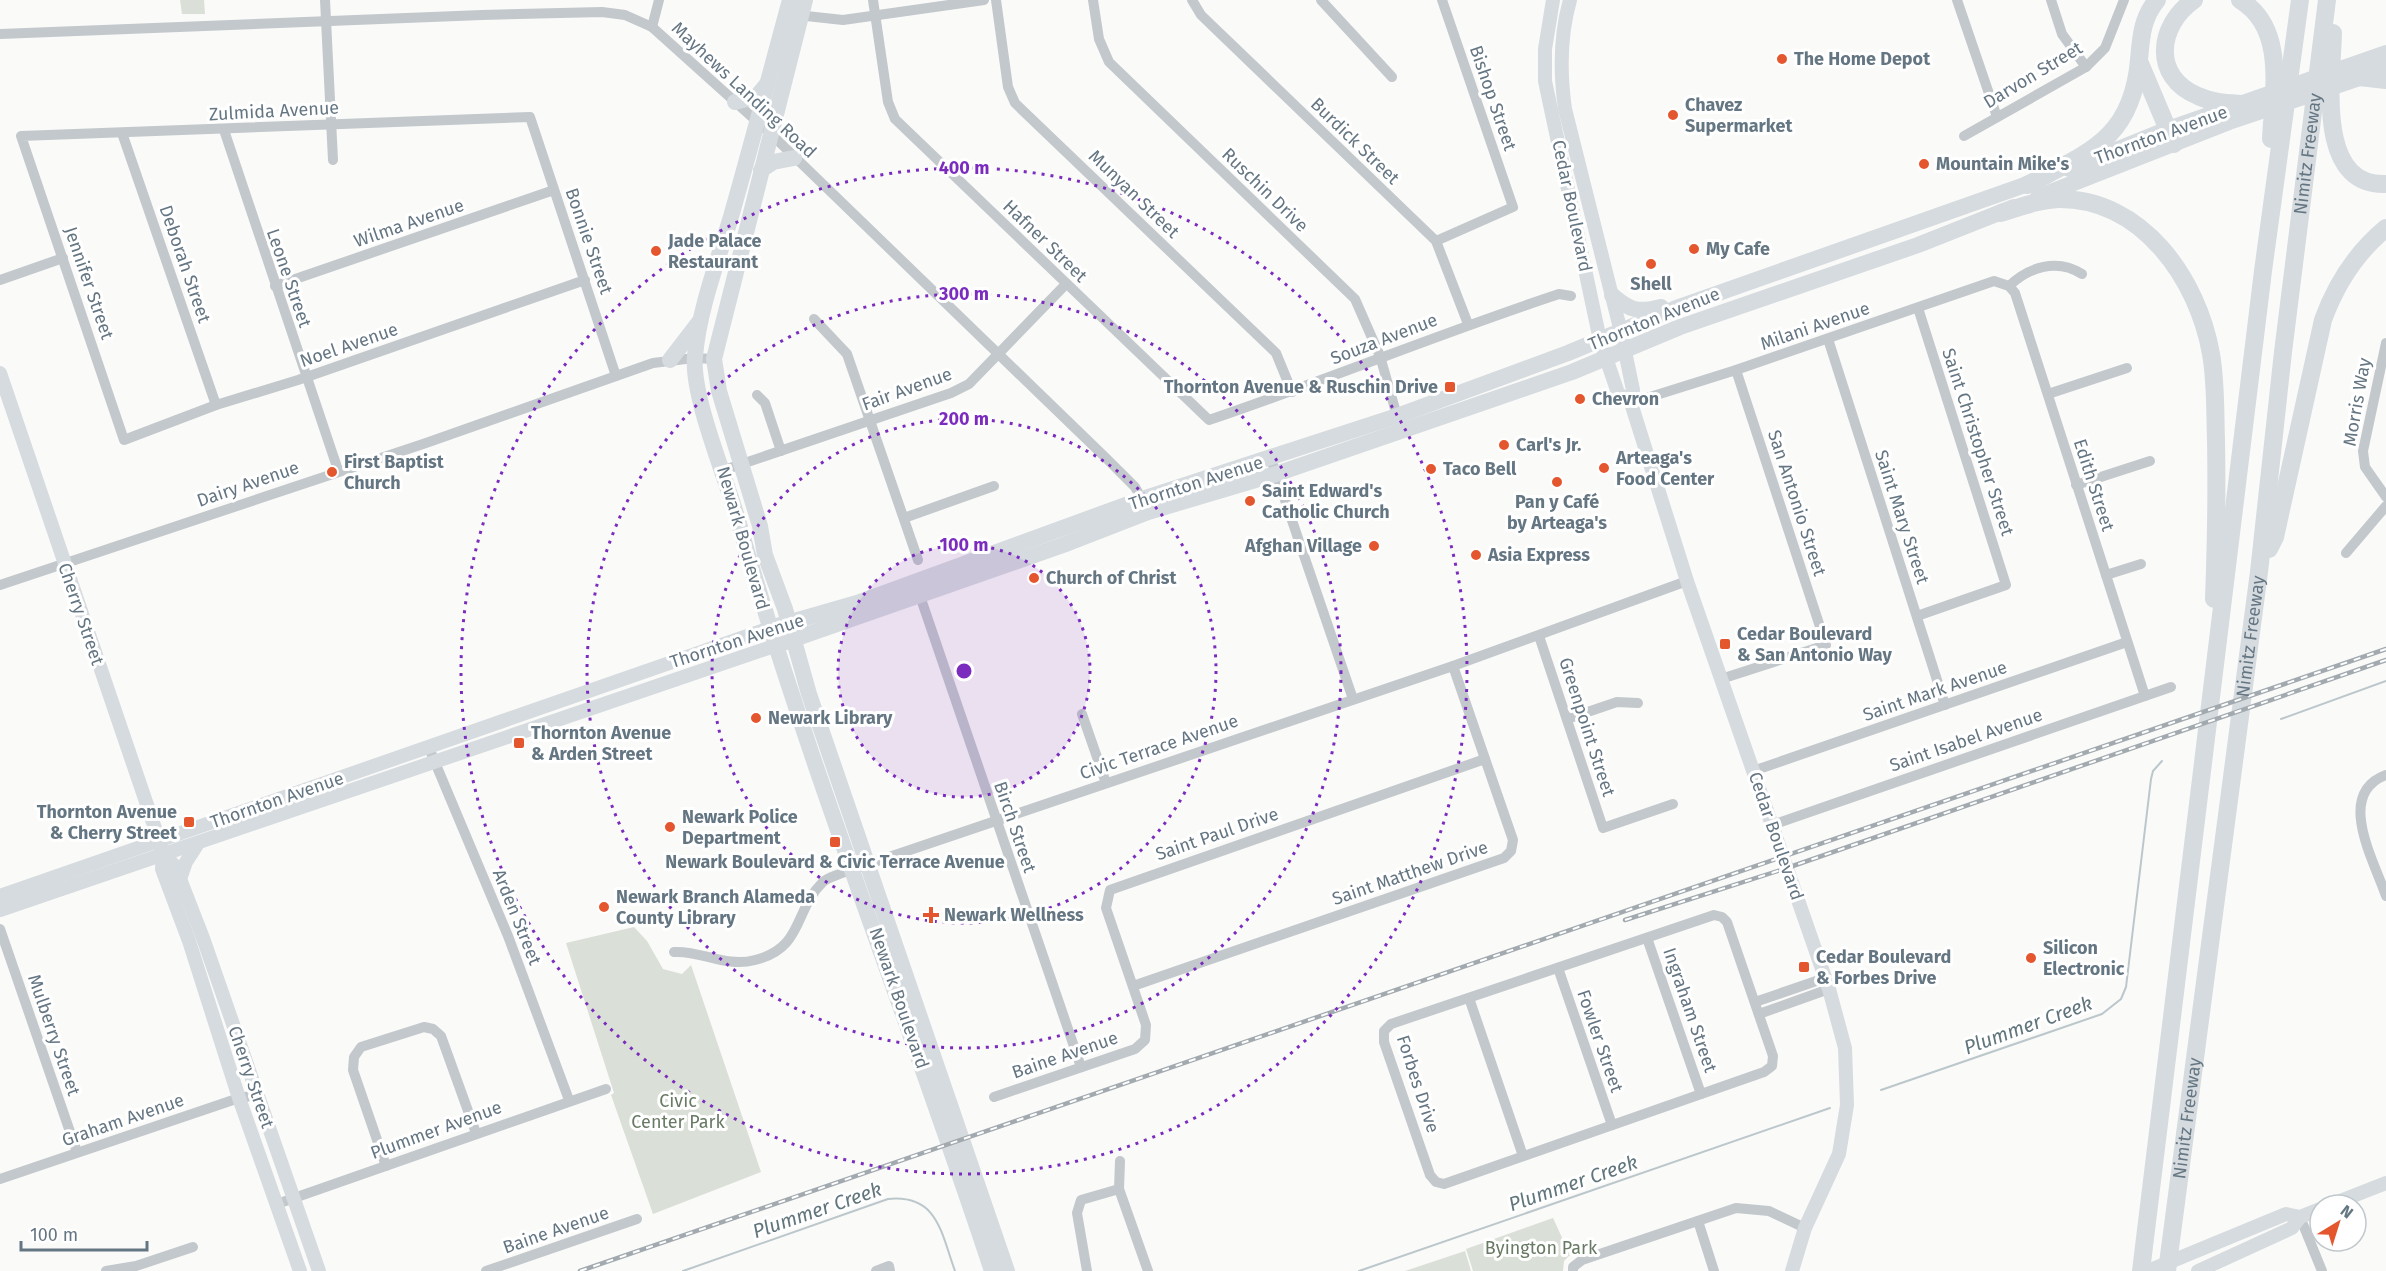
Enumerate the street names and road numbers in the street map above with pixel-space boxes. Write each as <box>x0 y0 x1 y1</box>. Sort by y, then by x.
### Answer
street label: Mayhews Landing Road <box>667 17 821 163</box>
street label: Darvon Street <box>1980 37 2087 113</box>
street label: Bishop Street <box>1465 43 1521 154</box>
street label: Nimitz Freeway <box>2289 92 2326 216</box>
street label: Burdick Street <box>1306 93 1404 189</box>
street label: Zulmida Avenue <box>208 97 340 125</box>
street label: Thornton Avenue <box>2092 101 2230 169</box>
street label: Cedar Boulevard <box>1547 138 1597 274</box>
street label: Ruschin Drive <box>1217 143 1313 237</box>
street label: Munyan Street <box>1084 145 1184 243</box>
street label: Bonnie Street <box>561 185 618 298</box>
street label: Wilma Avenue <box>351 194 467 252</box>
street label: Hafner Street <box>998 195 1092 287</box>
street label: Deborah Street <box>155 202 216 326</box>
street label: Jennifer Street <box>59 224 119 343</box>
street label: Leone Street <box>262 226 316 331</box>
street label: Thornton Avenue <box>1585 283 1723 355</box>
street label: Milani Avenue <box>1757 297 1873 355</box>
street label: Souza Avenue <box>1327 309 1441 369</box>
street label: Noel Avenue <box>297 318 401 372</box>
street label: Saint Christopher Street <box>1937 346 2019 539</box>
street label: Morris Way <box>2338 356 2376 448</box>
street label: Fair Avenue <box>859 363 955 415</box>
street label: San Antonio Street <box>1763 427 1831 579</box>
street label: Edith Street <box>2069 436 2119 534</box>
street label: Saint Mary Street <box>1870 447 1934 587</box>
street label: Thornton Avenue <box>1126 451 1266 515</box>
street label: Dairy Avenue <box>194 456 302 512</box>
street label: Newark Boulevard <box>712 464 774 612</box>
street label: Cherry Street <box>53 560 109 668</box>
street label: Nimitz Freeway <box>2232 574 2269 699</box>
street label: Thornton Avenue <box>667 609 807 673</box>
street label: Greenpoint Street <box>1554 655 1620 800</box>
street label: Saint Mark Avenue <box>1860 656 2010 726</box>
street label: Saint Isabel Avenue <box>1887 704 2045 776</box>
street label: Civic Terrace Avenue <box>1077 710 1241 784</box>
street label: Thornton Avenue <box>207 767 347 833</box>
street label: Cedar Boulevard <box>1744 769 1808 903</box>
street label: Birch Street <box>989 778 1041 876</box>
street label: Saint Paul Drive <box>1153 803 1281 865</box>
street label: Saint Matthew Drive <box>1329 836 1491 910</box>
street label: Arden Street <box>488 866 546 969</box>
street label: Newark Boulevard <box>865 924 933 1072</box>
street label: Ingraham Street <box>1658 945 1722 1076</box>
street label: Mulberry Street <box>23 972 85 1099</box>
street label: Fowler Street <box>1572 987 1628 1096</box>
street label: Cherry Street <box>223 1023 279 1131</box>
street label: Baine Avenue <box>1009 1027 1121 1083</box>
street label: Forbes Drive <box>1392 1032 1444 1136</box>
street label: Nimitz Freeway <box>2168 1056 2206 1180</box>
street label: Graham Avenue <box>59 1089 187 1151</box>
street label: Plummer Avenue <box>367 1096 505 1164</box>
street label: Baine Avenue <box>500 1202 612 1258</box>

